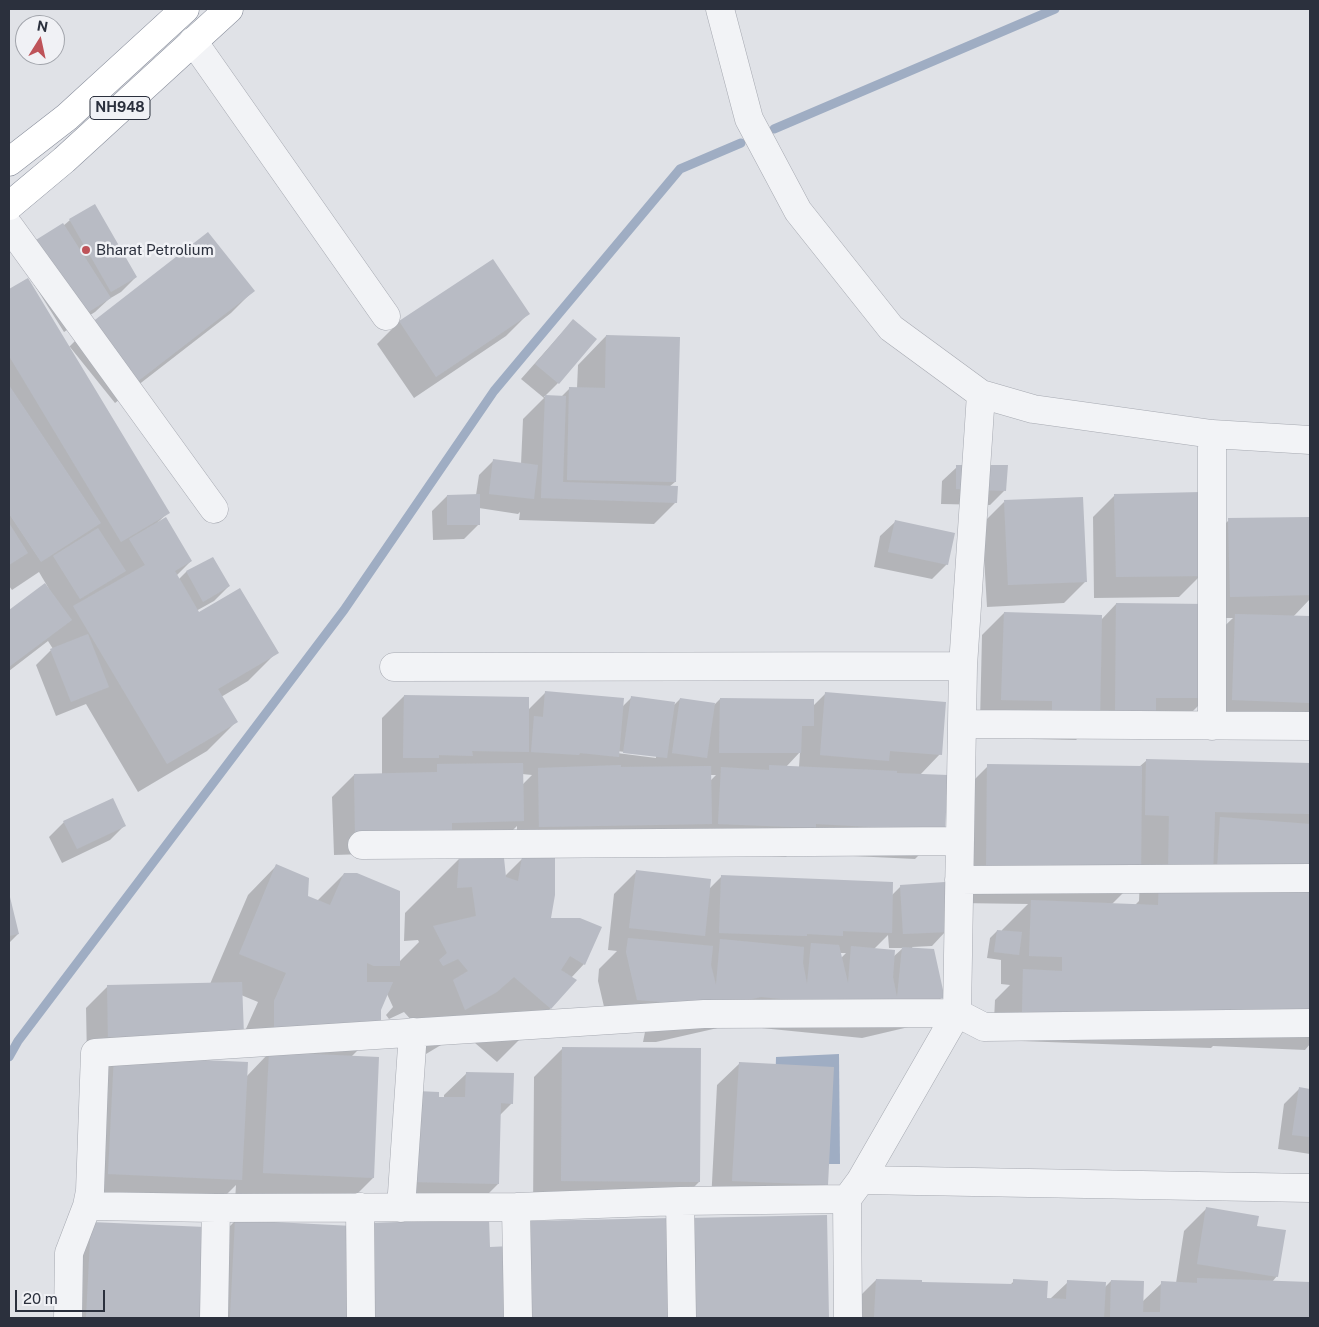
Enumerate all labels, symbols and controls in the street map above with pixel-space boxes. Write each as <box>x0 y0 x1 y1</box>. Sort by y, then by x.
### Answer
north arrow <box>15 15 65 65</box>
text: N <box>36 17 49 35</box>
road number: NH948 <box>90 96 150 120</box>
place label: Bharat Petrolium <box>96 241 214 259</box>
marker: Bharat Petrolium <box>80 244 92 256</box>
scale bar <box>18 1280 108 1312</box>
text: 20 m <box>23 1290 58 1307</box>

